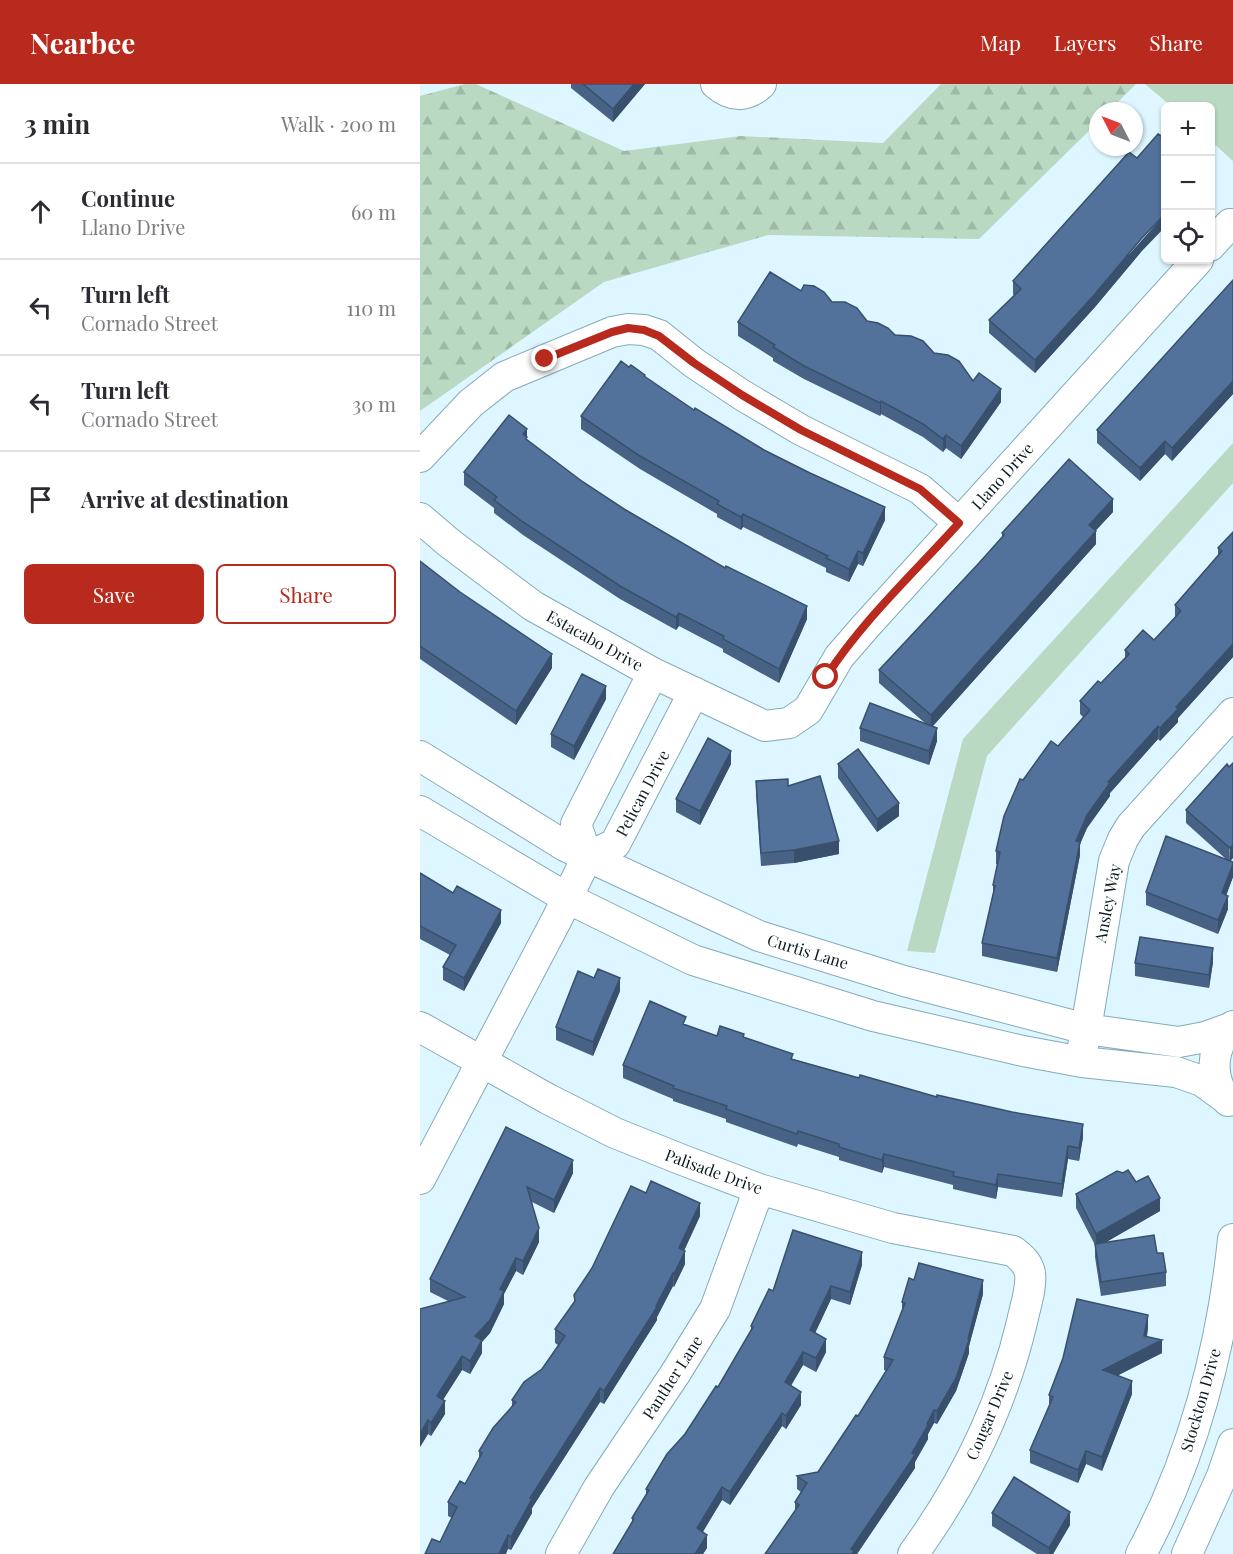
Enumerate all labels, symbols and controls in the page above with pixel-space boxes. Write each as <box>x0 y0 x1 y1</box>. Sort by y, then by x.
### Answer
text: Nearbee <box>30 24 135 61</box>
text: Map <box>980 28 1021 56</box>
text: Layers <box>1054 28 1116 56</box>
text: Share <box>1149 28 1203 56</box>
north arrow <box>1089 102 1143 156</box>
map controls <box>1161 102 1215 264</box>
button: + <box>1161 102 1215 156</box>
text: 3 min <box>24 106 90 141</box>
text: Walk · 200 m <box>281 110 396 137</box>
button: − <box>1161 156 1215 210</box>
text: Continue <box>81 183 175 213</box>
icon: ahead <box>24 195 57 228</box>
text: 60 m <box>351 198 396 225</box>
button: locate <box>1161 210 1215 264</box>
text: Llano Drive <box>81 213 185 240</box>
text: Turn left <box>81 279 170 309</box>
icon: left <box>24 291 57 324</box>
text: 110 m <box>346 294 396 321</box>
text: Cornado Street <box>81 309 218 336</box>
route end <box>531 345 557 371</box>
text: Turn left <box>81 375 170 405</box>
icon: left <box>24 387 57 420</box>
text: 30 m <box>352 390 396 417</box>
text: Cornado Street <box>81 405 218 432</box>
street label: Llano Drive <box>966 438 1038 514</box>
icon: arrive <box>24 483 57 516</box>
text: Arrive at destination <box>81 484 289 514</box>
button: Save <box>24 564 204 624</box>
button: Share <box>216 564 396 624</box>
street label: Estacabo Drive <box>543 605 647 675</box>
route start <box>812 663 838 689</box>
street label: Pelican Drive <box>610 746 674 840</box>
street label: Ansley Way <box>1089 862 1125 945</box>
street label: Curtis Lane <box>765 929 851 973</box>
street label: Palisade Drive <box>662 1144 766 1198</box>
street label: Panther Lane <box>637 1331 707 1423</box>
street label: Stockton Drive <box>1175 1346 1225 1454</box>
street label: Cougar Drive <box>961 1367 1017 1463</box>

